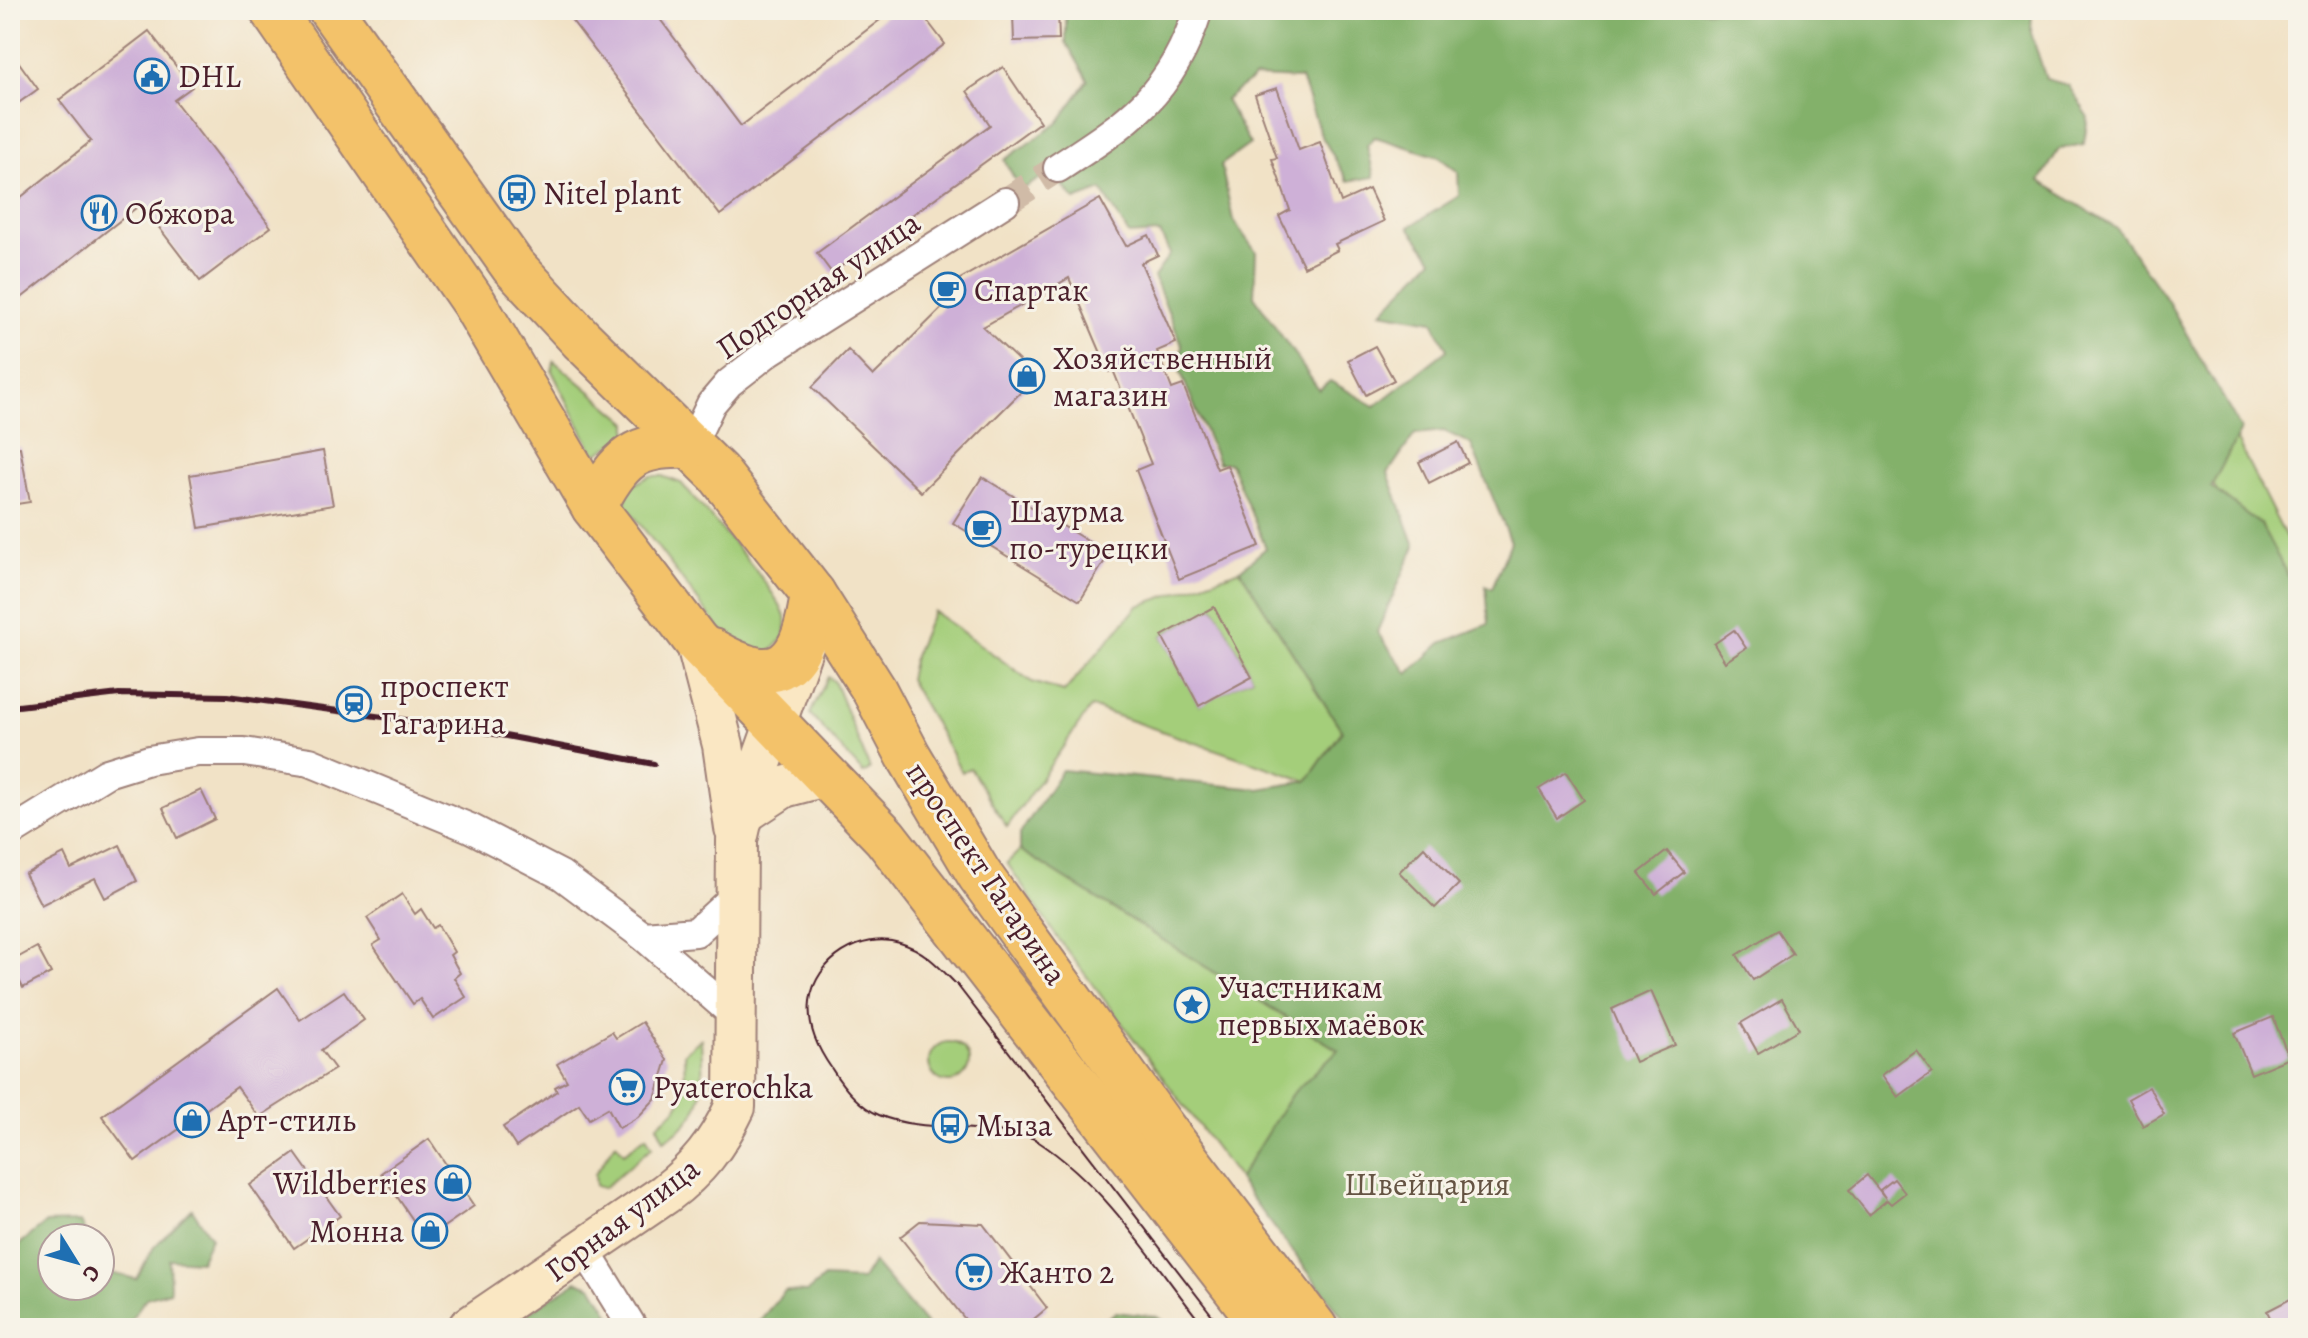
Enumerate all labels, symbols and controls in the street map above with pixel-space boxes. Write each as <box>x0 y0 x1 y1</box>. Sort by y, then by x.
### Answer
place label: DHL <box>178 54 242 98</box>
public building icon: DHL <box>133 57 171 95</box>
place label: Nitel plant <box>543 171 681 215</box>
bus stop icon: Nitel plant <box>498 174 536 212</box>
place label: Обжора <box>125 191 235 235</box>
restaurant icon: Обжора <box>80 194 118 232</box>
street label: Подгорная улица <box>707 200 929 370</box>
place label: Спартак <box>974 268 1089 312</box>
cafe icon: Спартак <box>929 271 967 309</box>
place label: Хозяйственный магазин <box>1053 336 1272 417</box>
shop icon: Хозяйственный магазин <box>1008 357 1046 395</box>
place label: Шаурма по-турецки <box>1009 489 1169 570</box>
cafe icon: Шаурма по-турецки <box>964 510 1002 548</box>
place label: проспект Гагарина <box>380 664 509 745</box>
station icon: проспект Гагарина <box>335 685 373 723</box>
street label: проспект Гагарина <box>896 753 1078 994</box>
place label: Участникам первых маёвок <box>1218 965 1425 1046</box>
place icon: Участникам первых маёвок <box>1173 986 1211 1024</box>
place label: Pyaterochka <box>653 1065 813 1109</box>
supermarket icon: Pyaterochka <box>608 1068 646 1106</box>
place label: Арт-стиль <box>217 1098 356 1142</box>
shop icon: Арт-стиль <box>173 1101 211 1139</box>
place label: Мыза <box>976 1103 1053 1147</box>
bus stop icon: Мыза <box>931 1106 969 1144</box>
street label: Горная улица <box>536 1146 709 1292</box>
place label: Wildberries <box>272 1161 427 1205</box>
park label: Швейцария <box>1344 1162 1510 1206</box>
shop icon: Wildberries <box>434 1164 472 1202</box>
place label: Монна <box>309 1209 404 1253</box>
shop icon: Монна <box>411 1212 449 1250</box>
north arrow <box>36 1222 116 1302</box>
place label: Жанто 2 <box>1000 1250 1114 1294</box>
supermarket icon: Жанто 2 <box>955 1253 993 1291</box>
text: С <box>75 1259 107 1288</box>

